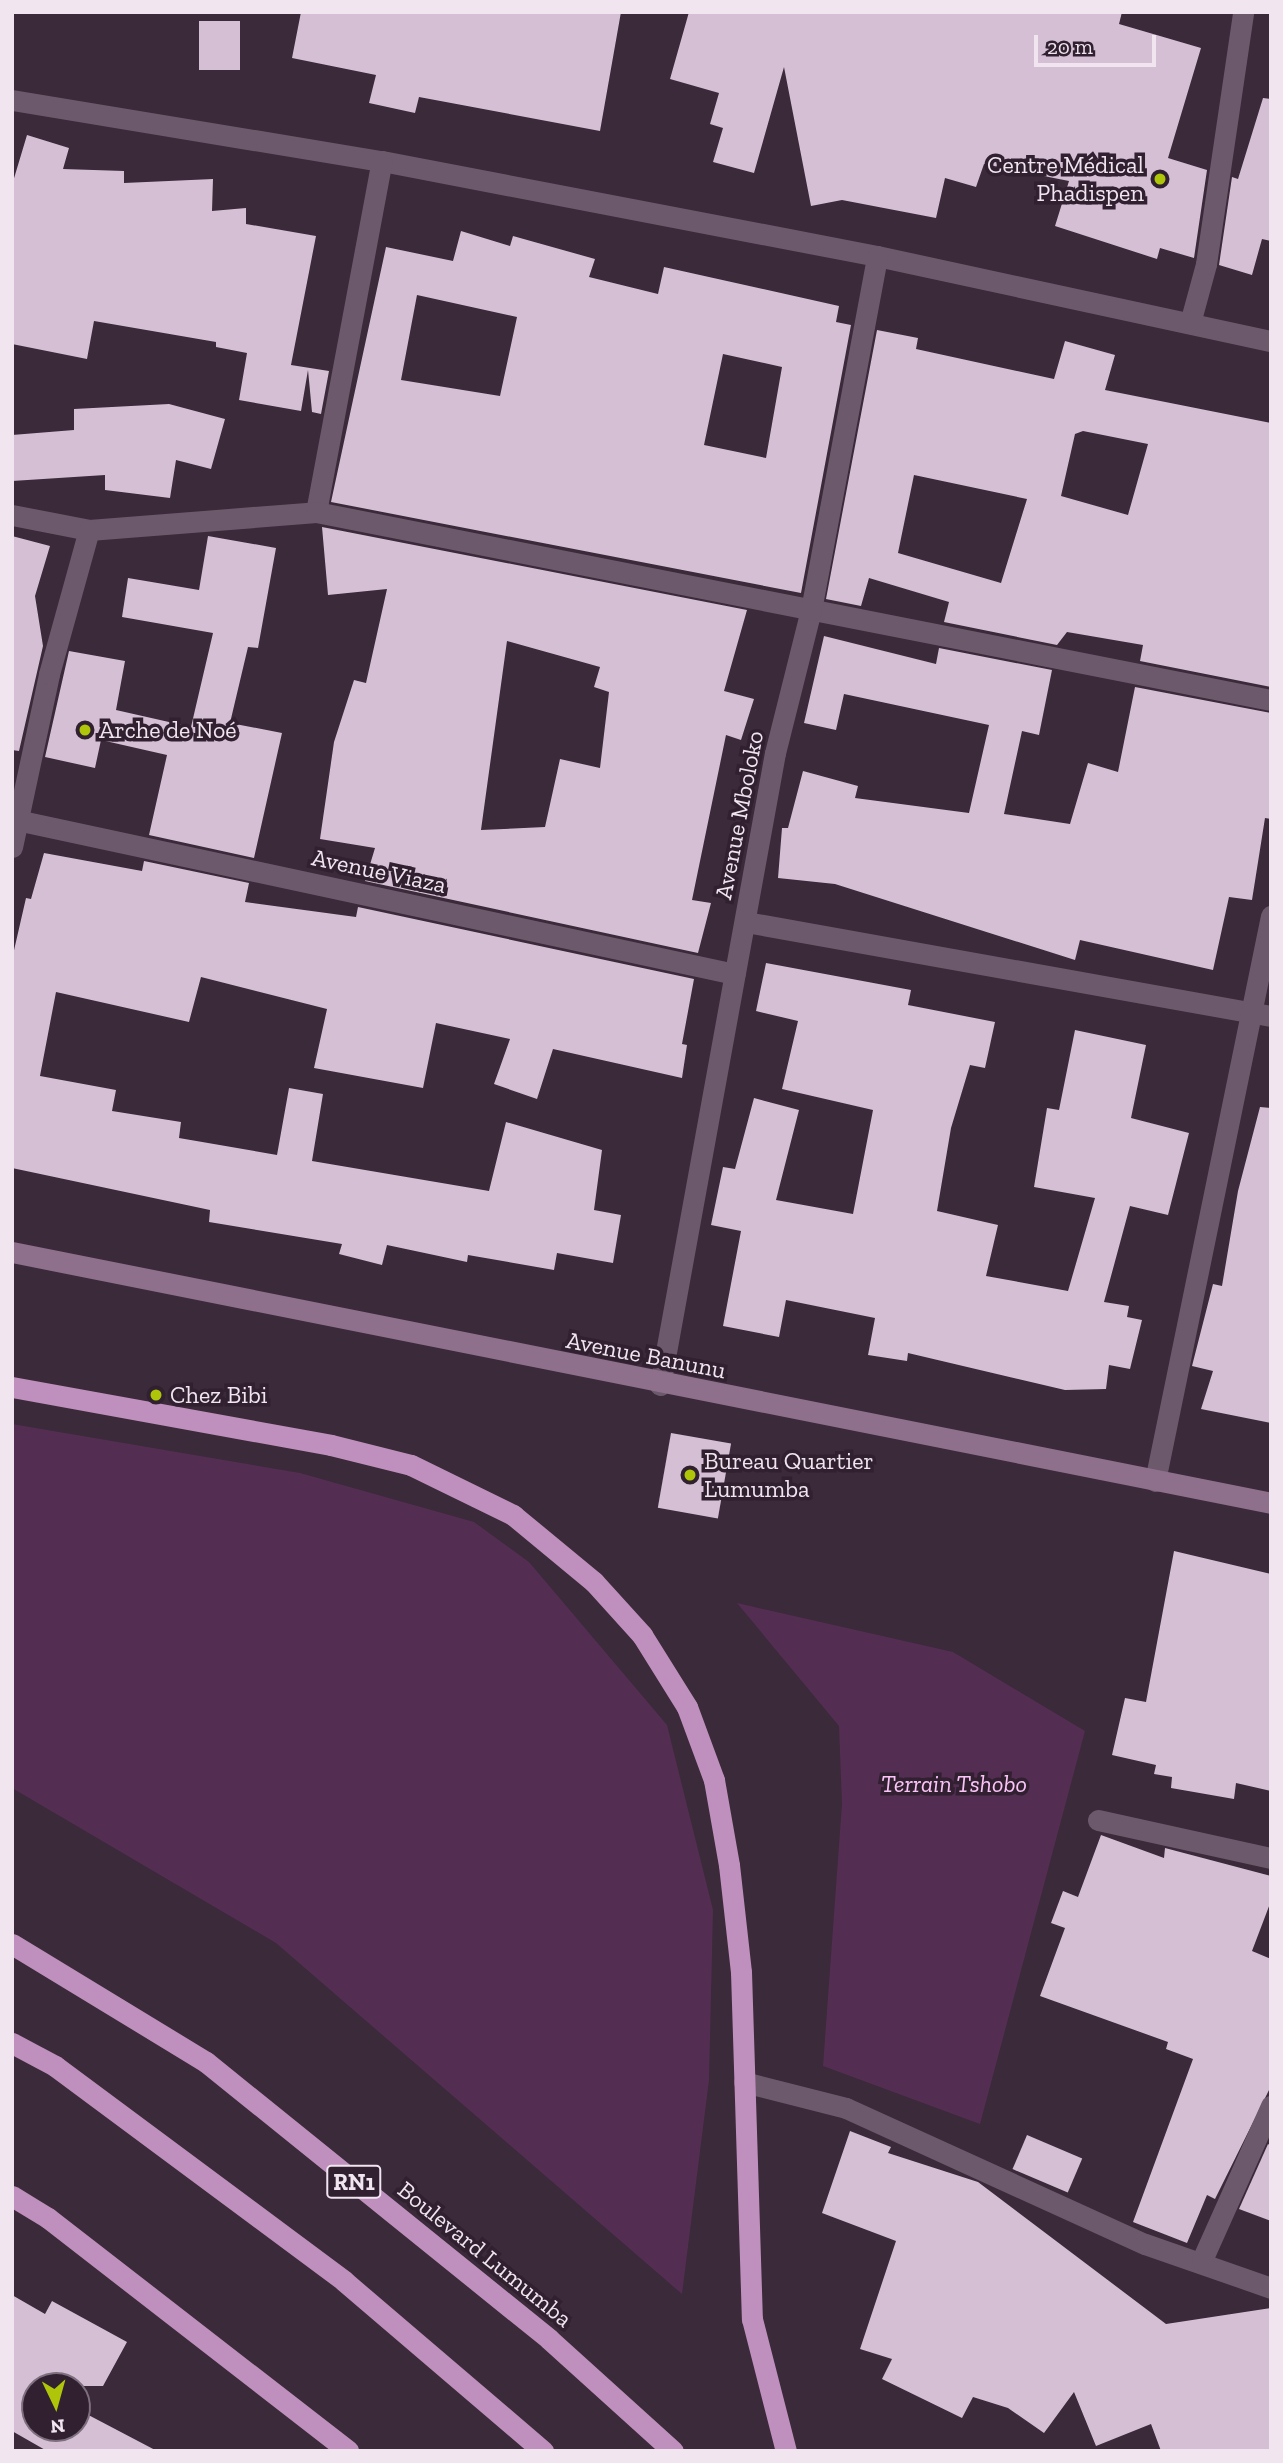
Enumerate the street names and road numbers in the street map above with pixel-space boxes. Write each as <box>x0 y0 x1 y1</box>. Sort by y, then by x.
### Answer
street label: Avenue Mboloko <box>709 728 769 902</box>
street label: Avenue Viaza <box>309 843 449 899</box>
street label: Avenue Banunu <box>564 1325 728 1385</box>
road number: RN1 <box>326 2162 382 2202</box>
street label: Boulevard Lumumba <box>392 2175 578 2333</box>

